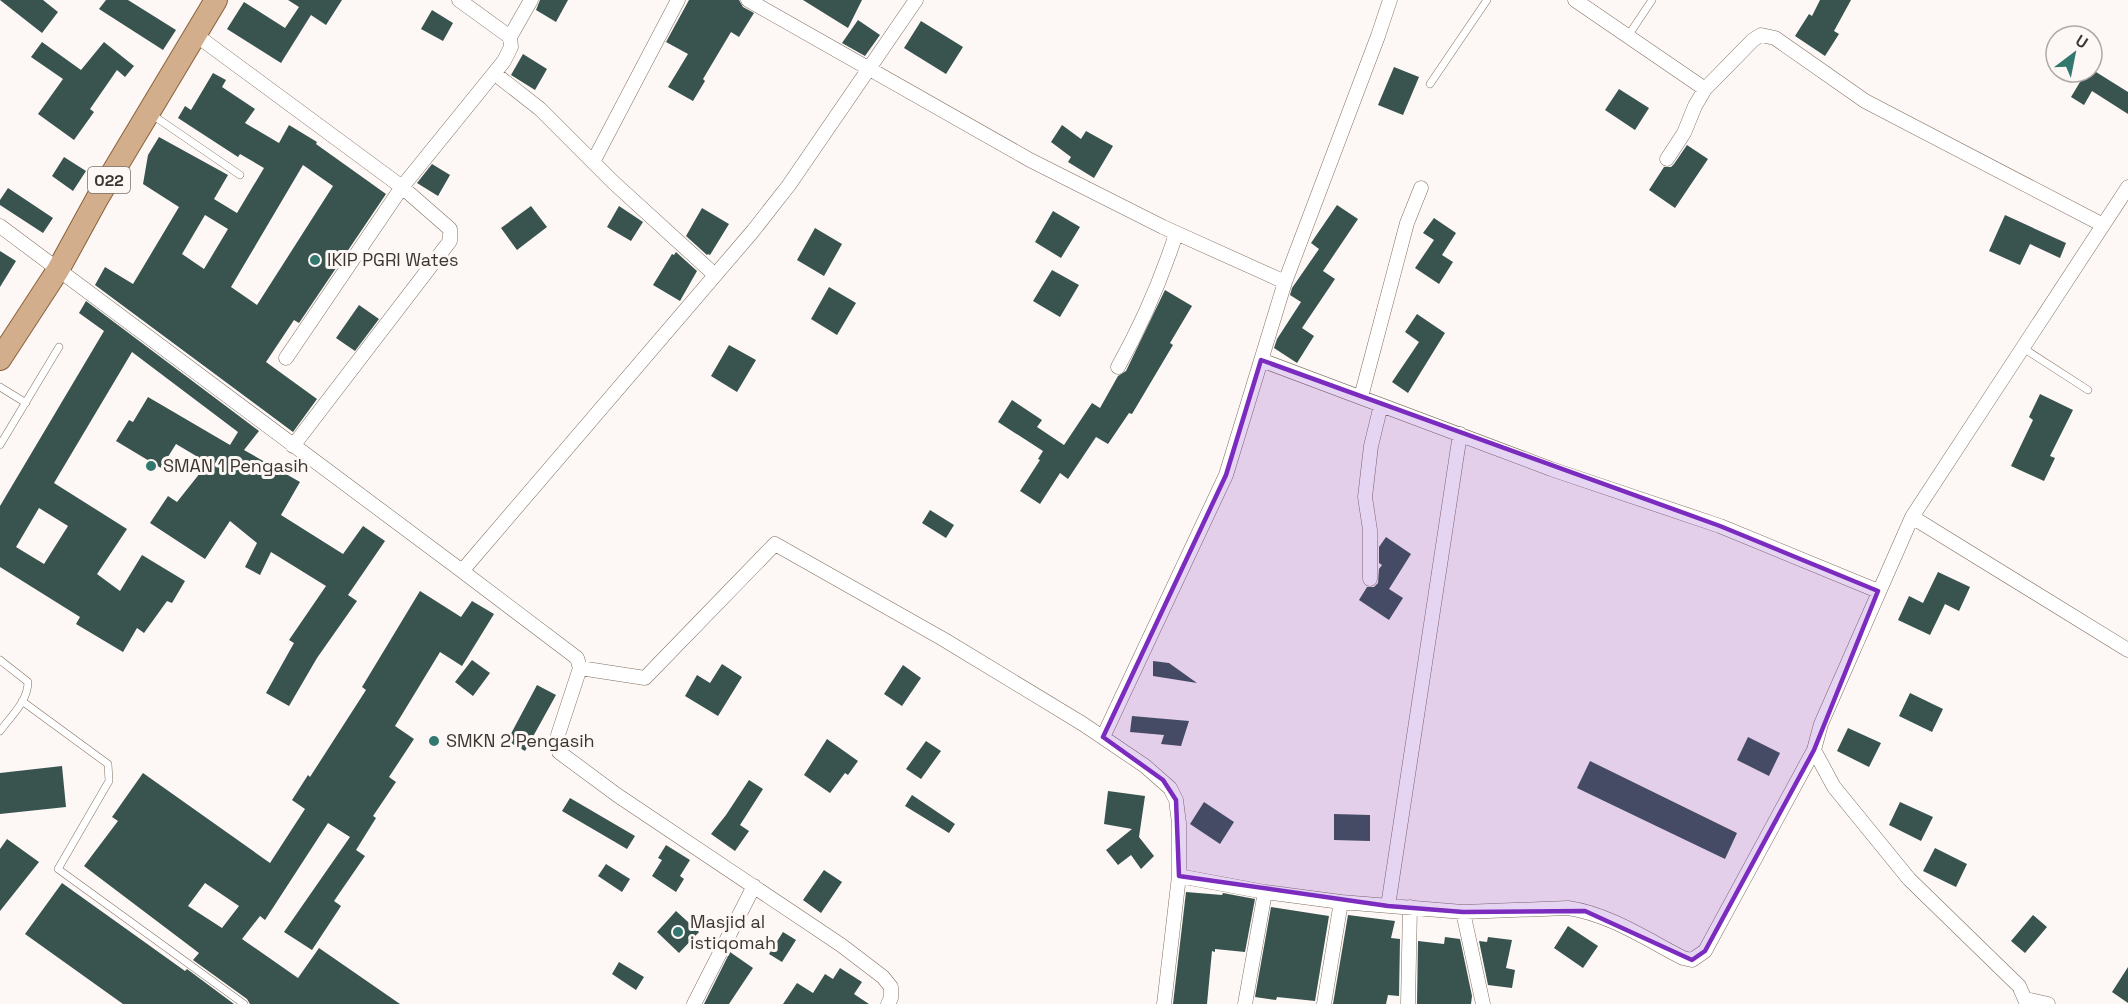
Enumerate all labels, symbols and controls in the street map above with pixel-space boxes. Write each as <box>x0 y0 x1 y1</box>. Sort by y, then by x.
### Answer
north arrow <box>2044 24 2104 84</box>
text: U <box>2072 30 2092 53</box>
road number: 022 <box>88 167 130 193</box>
place label: IKIP PGRI Wates <box>327 248 459 271</box>
marker: IKIP PGRI Wates <box>308 253 322 267</box>
place label: SMAN 1 Pengasih <box>163 454 309 477</box>
marker: SMAN 1 Pengasih <box>144 459 158 473</box>
place label: SMKN 2 Pengasih <box>446 729 595 752</box>
marker: SMKN 2 Pengasih <box>427 734 441 748</box>
place label: Masjid al istiqomah <box>690 910 776 954</box>
marker: Masjid al istiqomah <box>671 925 685 939</box>

